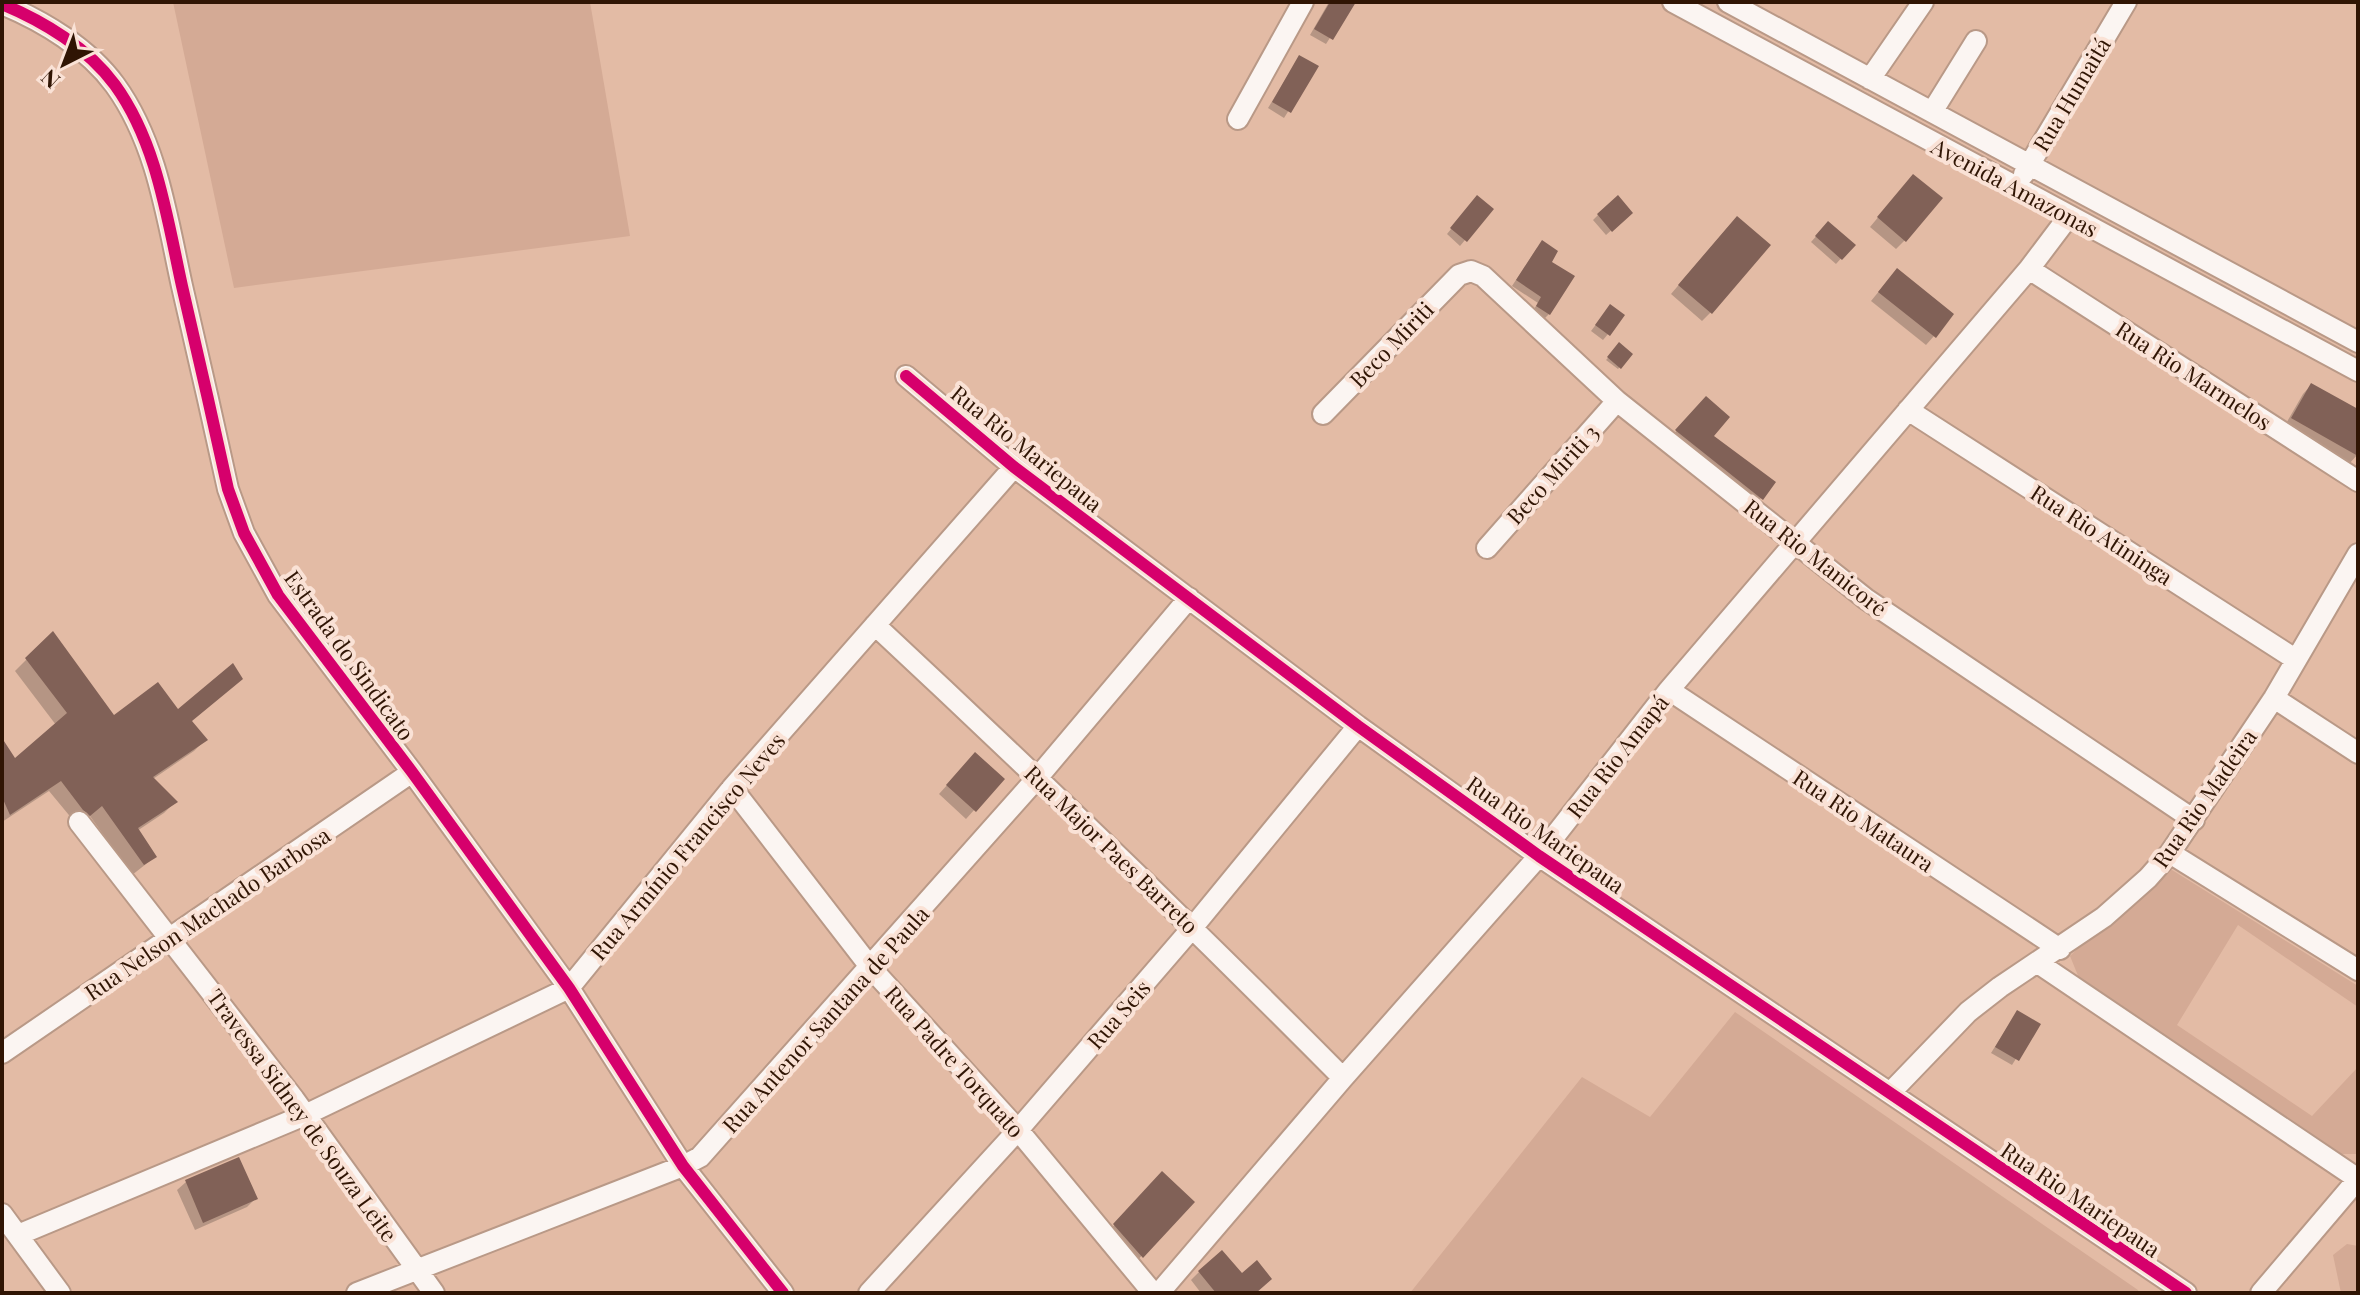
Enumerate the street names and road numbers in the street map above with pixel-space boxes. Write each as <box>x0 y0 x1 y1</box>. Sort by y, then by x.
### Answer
street label: Rua Humaitá <box>2025 31 2117 157</box>
street label: Avenida Amazonas <box>1926 130 2103 243</box>
street label: Beco Miriti <box>1342 294 1440 394</box>
street label: Rua Rio Marmelos <box>2110 313 2278 437</box>
street label: Rua Rio Mariepaua <box>945 378 1109 518</box>
street label: Beco Miriti 3 <box>1499 418 1605 530</box>
street label: Rua Rio Atininga <box>2025 477 2179 591</box>
street label: Rua Rio Manicoré <box>1738 492 1894 622</box>
street label: Estrada do Sindicato <box>278 564 422 746</box>
street label: Rua Rio Amapá <box>1559 688 1675 824</box>
street label: Rua Rio Madeira <box>2145 723 2263 873</box>
street label: Rua Armínio Francisco Neves <box>583 726 791 966</box>
street label: Rua Major Paes Barreto <box>1019 758 1205 940</box>
street label: Rua Rio Mataura <box>1788 762 1940 878</box>
street label: Rua Rio Mariepaua <box>1461 768 1631 900</box>
street label: Rua Nelson Machado Barbosa <box>78 819 336 1007</box>
street label: Rua Antenor Santana de Paula <box>715 899 935 1139</box>
street label: Rua Seis <box>1080 973 1156 1055</box>
street label: Rua Padre Torquato <box>879 978 1031 1144</box>
street label: Travessa Sidney de Souza Leite <box>201 983 405 1247</box>
street label: Rua Rio Mariepaua <box>1995 1134 2167 1264</box>

